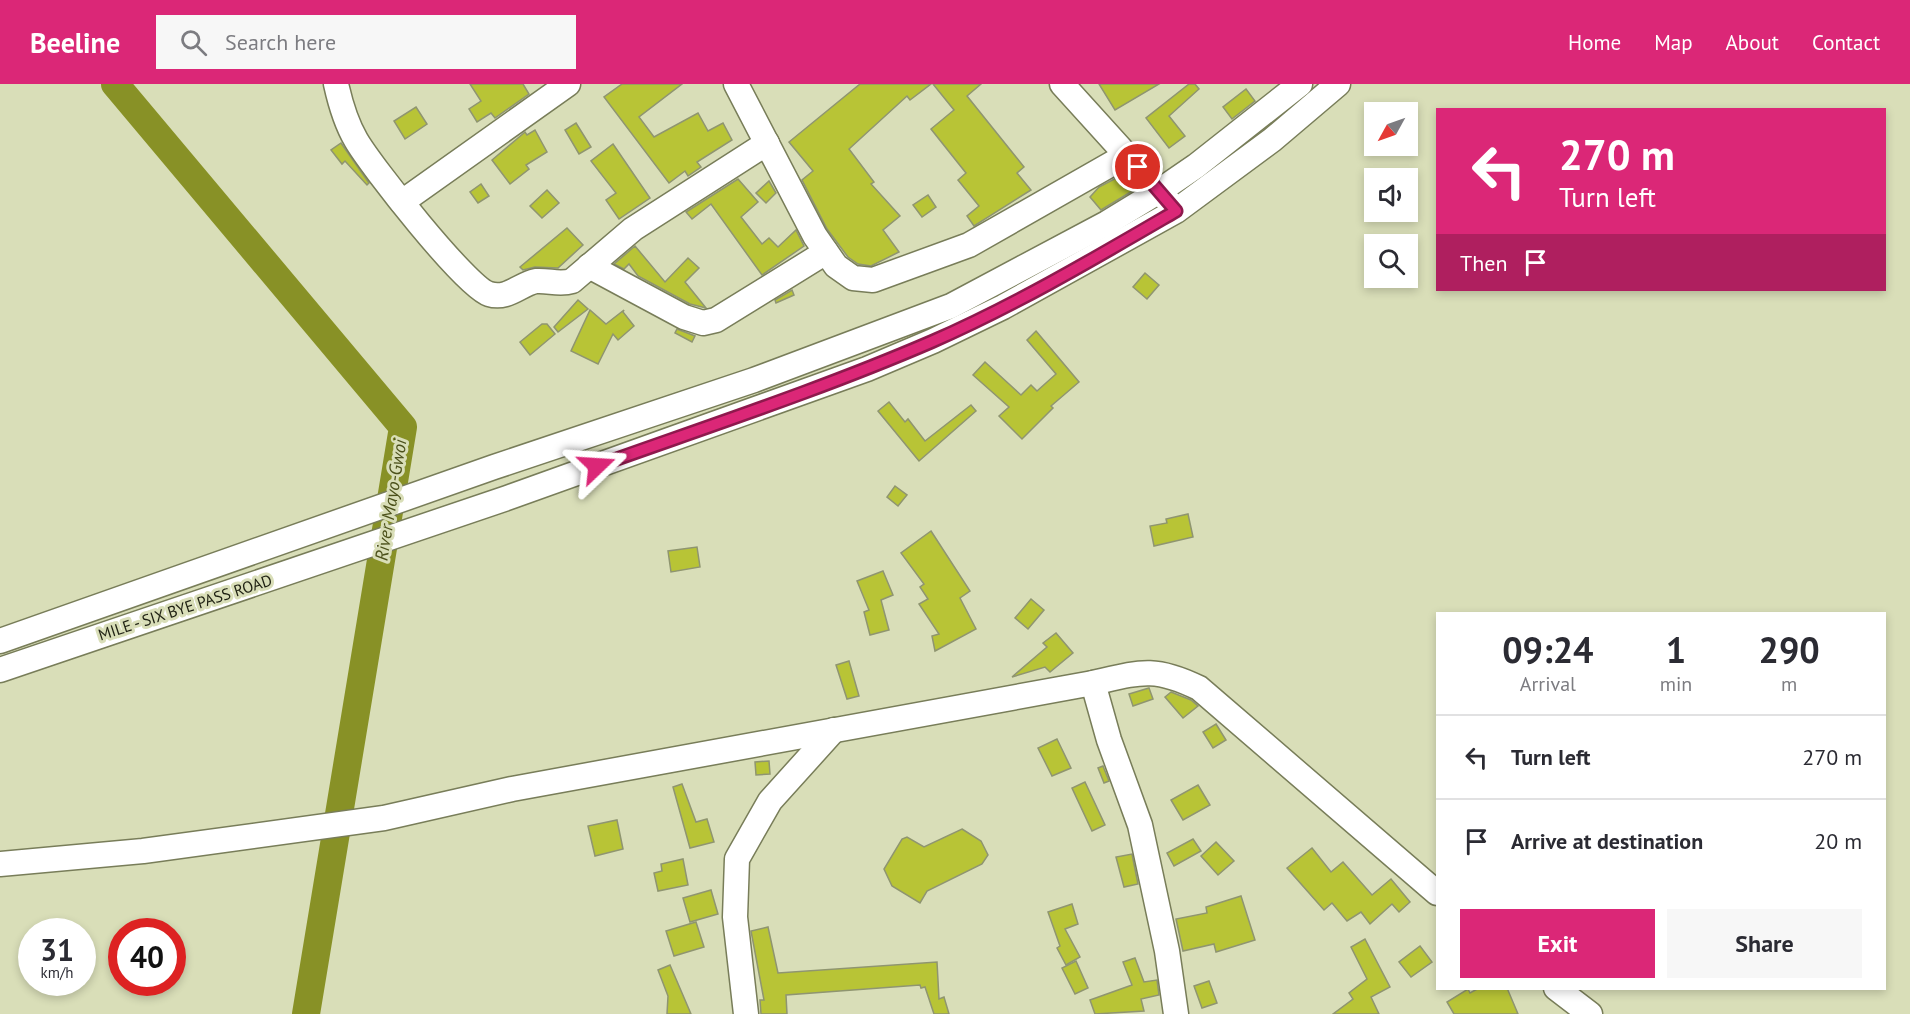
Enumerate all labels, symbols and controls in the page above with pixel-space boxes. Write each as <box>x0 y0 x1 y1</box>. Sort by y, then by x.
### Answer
search box <box>156 15 576 69</box>
text: Beeline <box>30 24 120 61</box>
icon: search <box>177 26 210 59</box>
text: Search here <box>225 28 336 56</box>
text: Home <box>1568 29 1621 56</box>
text: Map <box>1654 29 1693 56</box>
text: About <box>1726 29 1779 56</box>
text: Contact <box>1812 29 1880 56</box>
north arrow <box>1364 102 1418 156</box>
map controls <box>1364 102 1418 288</box>
text: 270 m <box>1559 127 1675 182</box>
icon: left <box>1460 132 1538 210</box>
pin <box>1112 141 1163 192</box>
icon: arrive <box>1121 150 1154 183</box>
button: sound <box>1364 168 1418 222</box>
text: Turn left <box>1559 180 1656 214</box>
button: search <box>1364 234 1418 288</box>
icon: arrive <box>1519 246 1552 279</box>
text: Then <box>1460 249 1507 277</box>
position arrow <box>565 434 629 498</box>
water label: River Mayo-Gwoi <box>370 436 412 562</box>
street label: MILE - SIX BYE PASS ROAD <box>96 569 274 645</box>
text: 09:24 <box>1502 626 1594 673</box>
text: 1 <box>1666 626 1686 673</box>
text: 290 <box>1759 626 1820 673</box>
text: Arrival <box>1520 671 1576 697</box>
text: min <box>1660 671 1692 697</box>
text: m <box>1781 671 1797 697</box>
icon: left <box>1460 741 1493 774</box>
text: Turn left <box>1511 743 1591 771</box>
text: 270 m <box>1802 743 1862 771</box>
icon: arrive <box>1460 825 1493 858</box>
text: Arrive at destination <box>1511 827 1703 855</box>
text: 20 m <box>1814 827 1862 855</box>
button: Exit <box>1460 909 1655 978</box>
button: Share <box>1667 909 1862 978</box>
speed limit sign: 40 <box>108 918 186 996</box>
text: 31 <box>40 930 74 969</box>
text: km/h <box>41 963 73 982</box>

